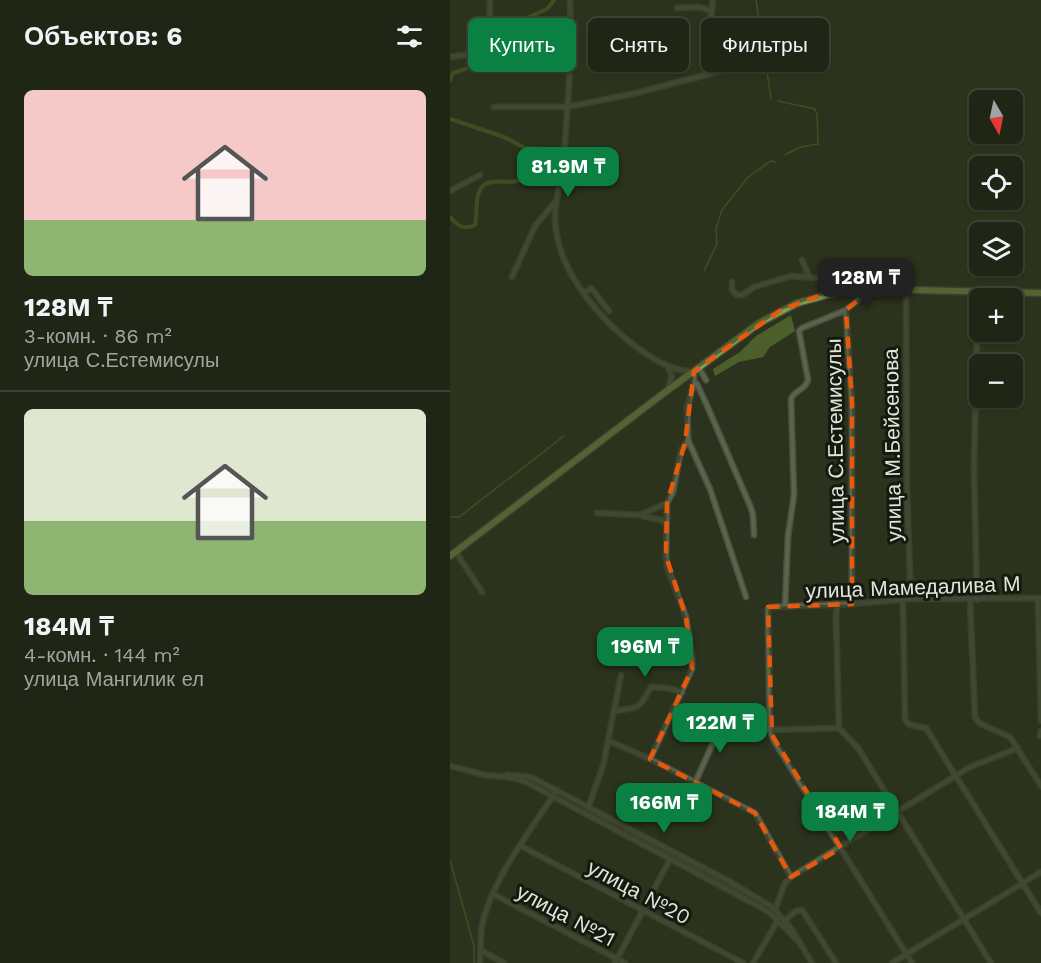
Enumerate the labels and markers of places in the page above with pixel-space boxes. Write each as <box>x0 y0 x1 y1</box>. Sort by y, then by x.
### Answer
pin: 81.9M ₸ <box>513 147 623 198</box>
pin: 128M ₸ <box>817 258 915 309</box>
pin: 196M ₸ <box>596 627 694 678</box>
pin: 122M ₸ <box>671 703 769 754</box>
pin: 166M ₸ <box>615 783 713 834</box>
pin: 184M ₸ <box>801 792 899 843</box>

